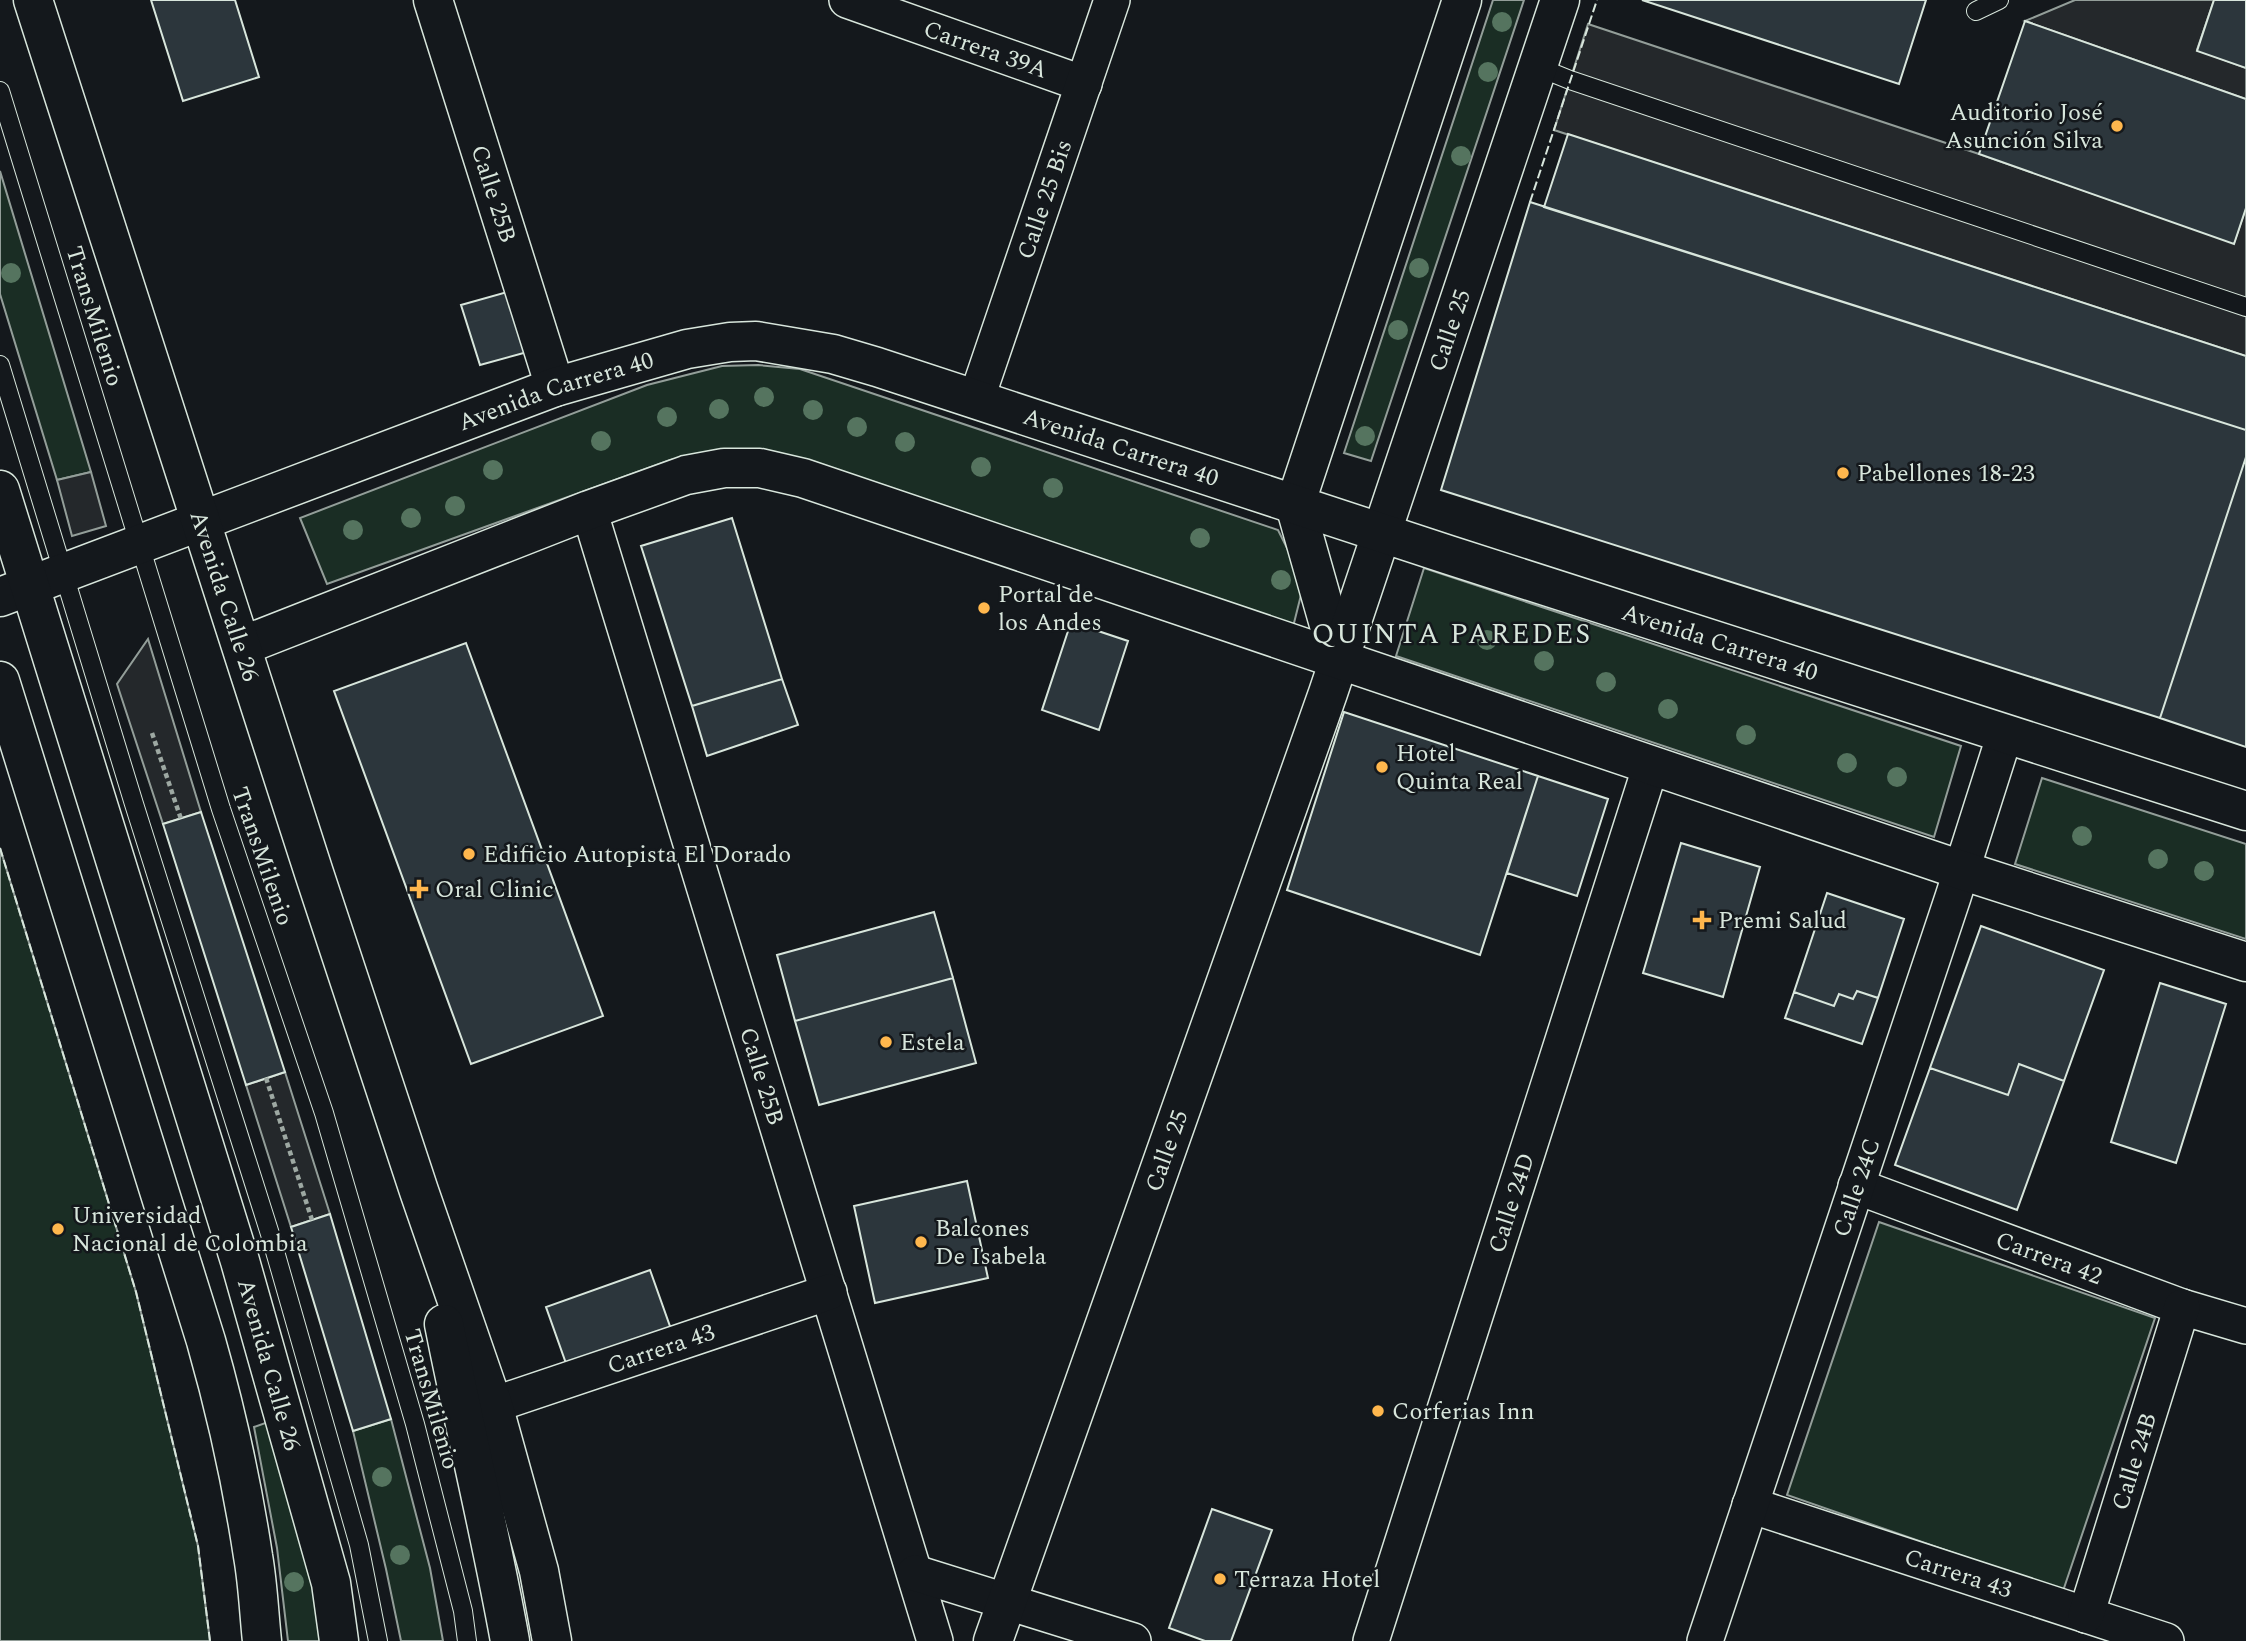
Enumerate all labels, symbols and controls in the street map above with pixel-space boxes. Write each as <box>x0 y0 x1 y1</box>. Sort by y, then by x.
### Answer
street label: Carrera 39A <box>918 11 1052 89</box>
place label: Auditorio José Asunción Silva <box>1945 95 2103 159</box>
marker: Auditorio José Asunción Silva <box>2109 118 2125 134</box>
street label: Calle 25 Bis <box>1008 135 1082 264</box>
street label: Calle 25B <box>461 141 525 247</box>
street label: TransMilenio <box>56 242 132 391</box>
street label: Calle 25 <box>1420 285 1481 376</box>
street label: Avenida Carrera 40 <box>453 343 658 441</box>
street label: Avenida Carrera 40 <box>1018 399 1223 497</box>
place label: Pabellones 18-23 <box>1857 456 2035 492</box>
marker: Pabellones 18-23 <box>1835 465 1851 481</box>
street label: Avenida Calle 26 <box>180 506 268 686</box>
place label: Portal de los Andes <box>998 577 1102 641</box>
street label: Avenida Carrera 40 <box>1617 595 1822 691</box>
marker: Portal de los Andes <box>976 600 992 616</box>
district label: QUINTA PAREDES <box>1312 613 1592 656</box>
place label: Hotel Quinta Real <box>1396 736 1523 800</box>
marker: Hotel Quinta Real <box>1374 759 1390 775</box>
street label: TransMilenio <box>221 782 303 931</box>
place label: Edificio Autopista El Dorado <box>483 837 791 873</box>
marker: Edificio Autopista El Dorado <box>461 846 477 862</box>
place label: Oral Clinic <box>435 872 554 908</box>
marker: Oral Clinic <box>409 879 429 899</box>
place label: Premi Salud <box>1718 903 1847 939</box>
marker: Premi Salud <box>1692 910 1712 930</box>
street label: Calle 25B <box>729 1023 793 1130</box>
place label: Estela <box>900 1025 965 1061</box>
marker: Estela <box>878 1034 894 1050</box>
street label: Calle 25 <box>1136 1105 1198 1197</box>
street label: Calle 24C <box>1824 1134 1890 1242</box>
street label: Calle 24D <box>1479 1148 1545 1258</box>
place label: Universidad Nacional de Colombia <box>72 1198 308 1262</box>
place label: Balcones De Isabela <box>935 1211 1047 1275</box>
marker: Universidad Nacional de Colombia <box>50 1221 66 1237</box>
street label: Carrera 42 <box>1990 1222 2107 1295</box>
marker: Balcones De Isabela <box>913 1234 929 1250</box>
street label: Avenida Calle 26 <box>227 1274 310 1455</box>
street label: Carrera 43 <box>603 1315 720 1384</box>
street label: TransMilenio <box>394 1325 468 1474</box>
place label: Corferias Inn <box>1392 1394 1534 1430</box>
marker: Corferias Inn <box>1370 1403 1386 1419</box>
street label: Calle 24B <box>2103 1408 2167 1515</box>
street label: Carrera 43 <box>1899 1540 2016 1608</box>
place label: Terraza Hotel <box>1234 1562 1380 1598</box>
marker: Terraza Hotel <box>1212 1571 1228 1587</box>

